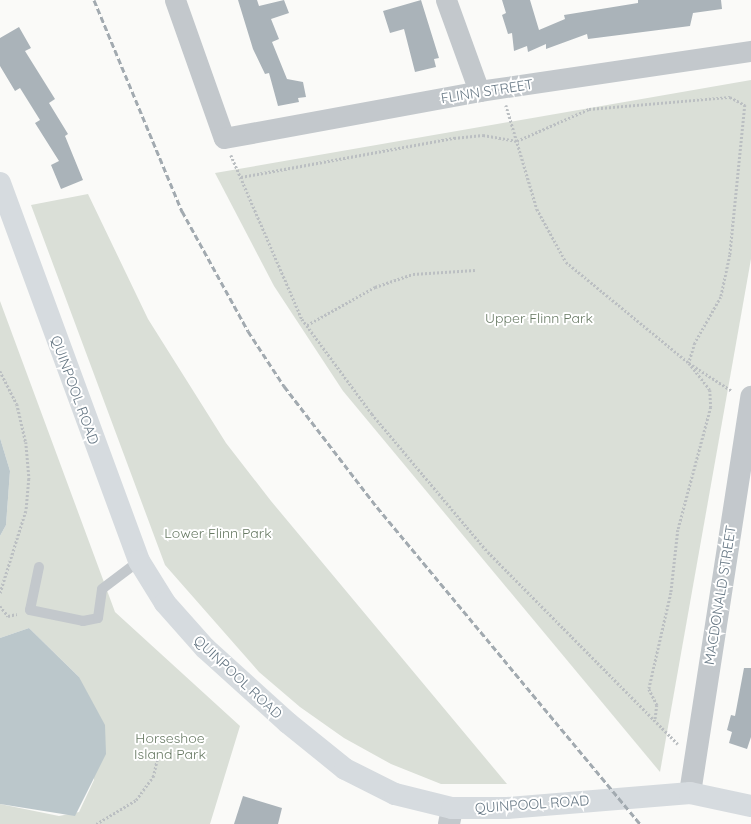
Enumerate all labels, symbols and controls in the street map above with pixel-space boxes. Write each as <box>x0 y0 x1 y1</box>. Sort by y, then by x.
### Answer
street label: FLINN STREET <box>440 75 534 107</box>
park label: Upper Flinn Park <box>485 310 593 326</box>
street label: QUINPOOL ROAD <box>48 333 102 447</box>
street label: MACDONALD STREET <box>701 524 739 666</box>
park label: Lower Flinn Park <box>164 525 272 541</box>
street label: QUINPOOL ROAD <box>190 632 286 722</box>
park label: Horseshoe Island Park <box>134 730 206 762</box>
street label: QUINPOOL ROAD <box>474 792 590 816</box>

